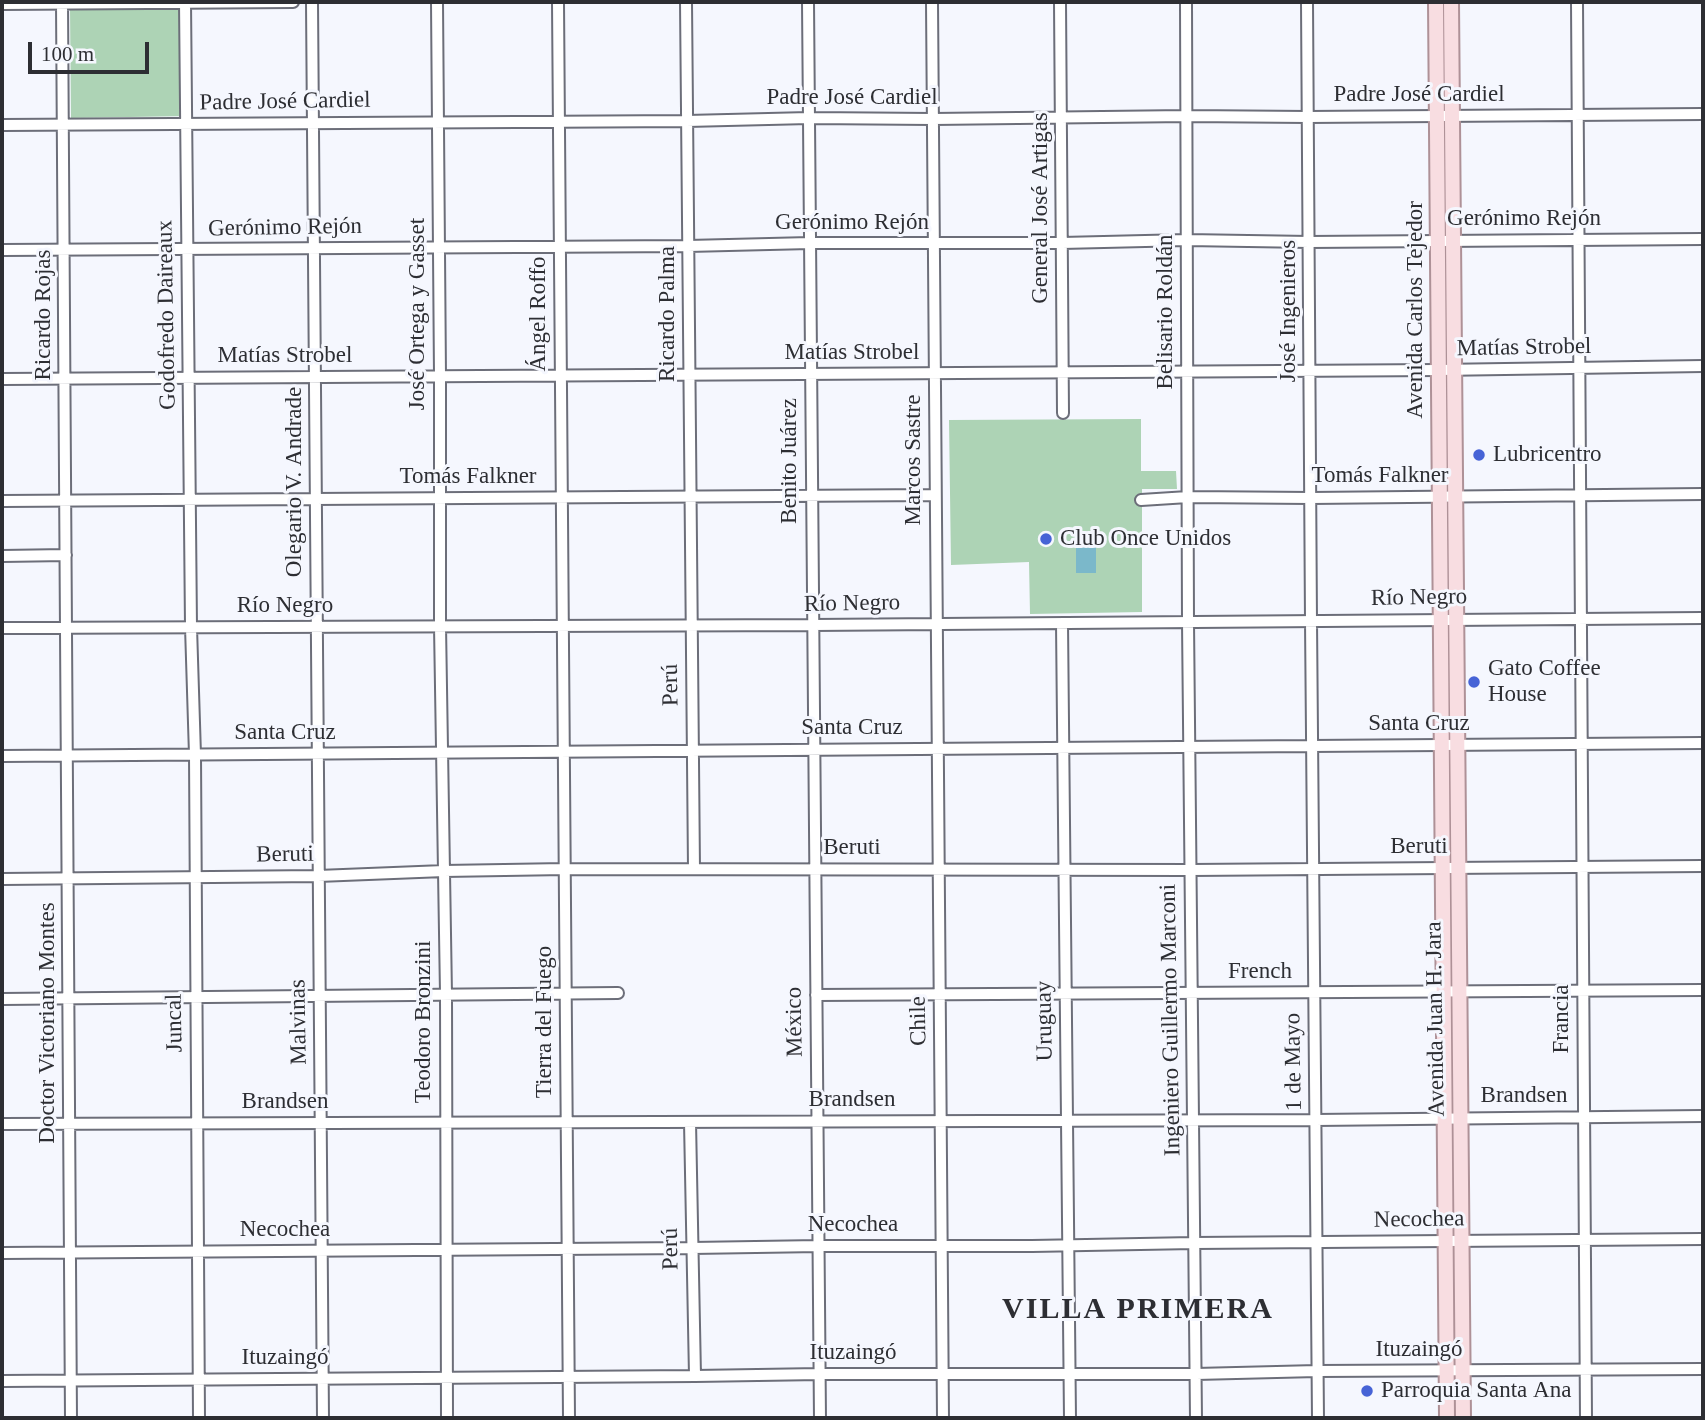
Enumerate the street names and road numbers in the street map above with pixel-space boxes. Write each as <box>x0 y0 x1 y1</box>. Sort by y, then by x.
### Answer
street label: Padre José Cardiel <box>1333 81 1505 109</box>
street label: Padre José Cardiel <box>766 84 938 112</box>
street label: Padre José Cardiel <box>199 87 371 117</box>
street label: General José Artigas <box>1027 112 1055 304</box>
street label: Avenida Carlos Tejedor <box>1402 201 1430 419</box>
street label: Gerónimo Rejón <box>1447 205 1601 233</box>
street label: Gerónimo Rejón <box>775 209 929 237</box>
street label: Gerónimo Rejón <box>208 213 362 243</box>
street label: José Ortega y Gasset <box>404 218 432 410</box>
street label: Godofredo Daireaux <box>152 220 182 410</box>
street label: Belisario Roldán <box>1152 234 1180 390</box>
street label: José Ingenieros <box>1275 240 1303 382</box>
street label: Ricardo Palma <box>654 246 682 382</box>
street label: Ricardo Rojas <box>30 250 58 380</box>
street label: Ángel Roffo <box>525 256 553 372</box>
street label: Matías Strobel <box>1456 333 1592 363</box>
street label: Matías Strobel <box>785 339 919 367</box>
street label: Matías Strobel <box>218 342 352 370</box>
street label: Olegario V. Andrade <box>281 387 309 577</box>
street label: Marcos Sastre <box>900 395 928 525</box>
street label: Benito Juárez <box>776 398 804 524</box>
street label: Tomás Falkner <box>1311 462 1449 490</box>
street label: Tomás Falkner <box>399 463 537 491</box>
street label: Río Negro <box>1371 583 1467 613</box>
street label: Río Negro <box>804 589 900 619</box>
street label: Río Negro <box>237 592 333 620</box>
street label: Perú <box>657 664 685 706</box>
street label: Santa Cruz <box>1368 710 1470 738</box>
street label: Santa Cruz <box>801 714 903 742</box>
street label: Santa Cruz <box>234 719 336 747</box>
street label: Beruti <box>1390 833 1448 861</box>
street label: Beruti <box>823 834 881 862</box>
street label: Beruti <box>256 841 314 869</box>
street label: Ingeniero Guillermo Marconi <box>1155 884 1187 1156</box>
street label: Doctor Victoriano Montes <box>34 902 62 1144</box>
street label: Avenida Juan H. Jara <box>1421 921 1451 1117</box>
street label: Teodoro Bronzini <box>410 941 438 1103</box>
street label: Tierra del Fuego <box>531 946 559 1098</box>
street label: French <box>1228 958 1292 986</box>
street label: Malvinas <box>284 979 314 1065</box>
street label: Uruguay <box>1030 981 1060 1061</box>
street label: Francia <box>1548 985 1576 1053</box>
street label: México <box>781 987 809 1057</box>
street label: Juncal <box>161 993 189 1053</box>
street label: Chile <box>905 996 933 1046</box>
street label: 1 de Mayo <box>1279 1013 1309 1111</box>
street label: Brandsen <box>1481 1082 1567 1110</box>
street label: Brandsen <box>809 1086 895 1114</box>
street label: Brandsen <box>242 1088 328 1116</box>
street label: Necochea <box>1373 1205 1465 1235</box>
street label: Necochea <box>808 1211 898 1239</box>
street label: Necochea <box>240 1216 330 1244</box>
street label: Perú <box>657 1228 685 1270</box>
street label: Ituzaingó <box>1376 1336 1462 1364</box>
street label: Ituzaingó <box>810 1339 896 1367</box>
street label: Ituzaingó <box>242 1344 328 1372</box>

